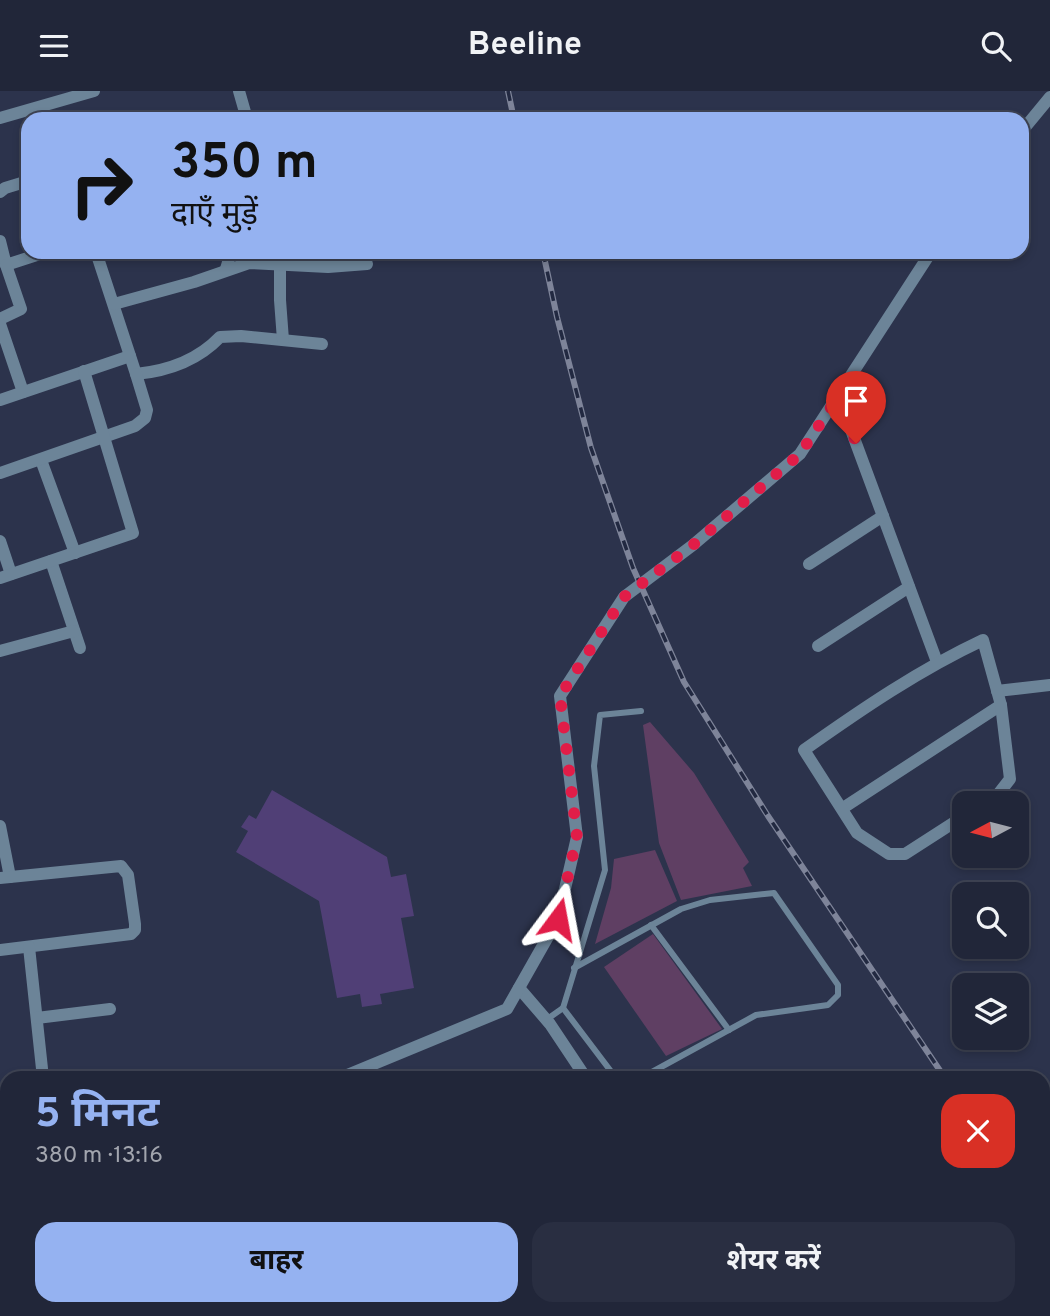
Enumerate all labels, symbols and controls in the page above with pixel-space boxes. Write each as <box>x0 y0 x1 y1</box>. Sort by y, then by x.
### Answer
text: Beeline <box>468 26 582 66</box>
icon: menu <box>35 27 73 65</box>
icon: search <box>977 27 1015 65</box>
text: 350 m <box>171 134 318 196</box>
icon: right <box>56 140 147 231</box>
text: दाएँ मुड़ें <box>171 196 258 236</box>
pin <box>826 371 886 443</box>
icon: arrive <box>837 382 875 420</box>
north arrow <box>952 791 1029 868</box>
map controls <box>952 791 1029 1050</box>
position arrow <box>521 882 595 956</box>
button: search <box>952 882 1029 959</box>
button: layers <box>952 973 1029 1050</box>
text: 5 मिनट <box>35 1089 159 1142</box>
button: close <box>941 1094 1015 1168</box>
text: 380 m · 13:16 <box>35 1142 163 1171</box>
button: बाहर <box>35 1222 518 1302</box>
button: शेयर करें <box>532 1222 1015 1302</box>

